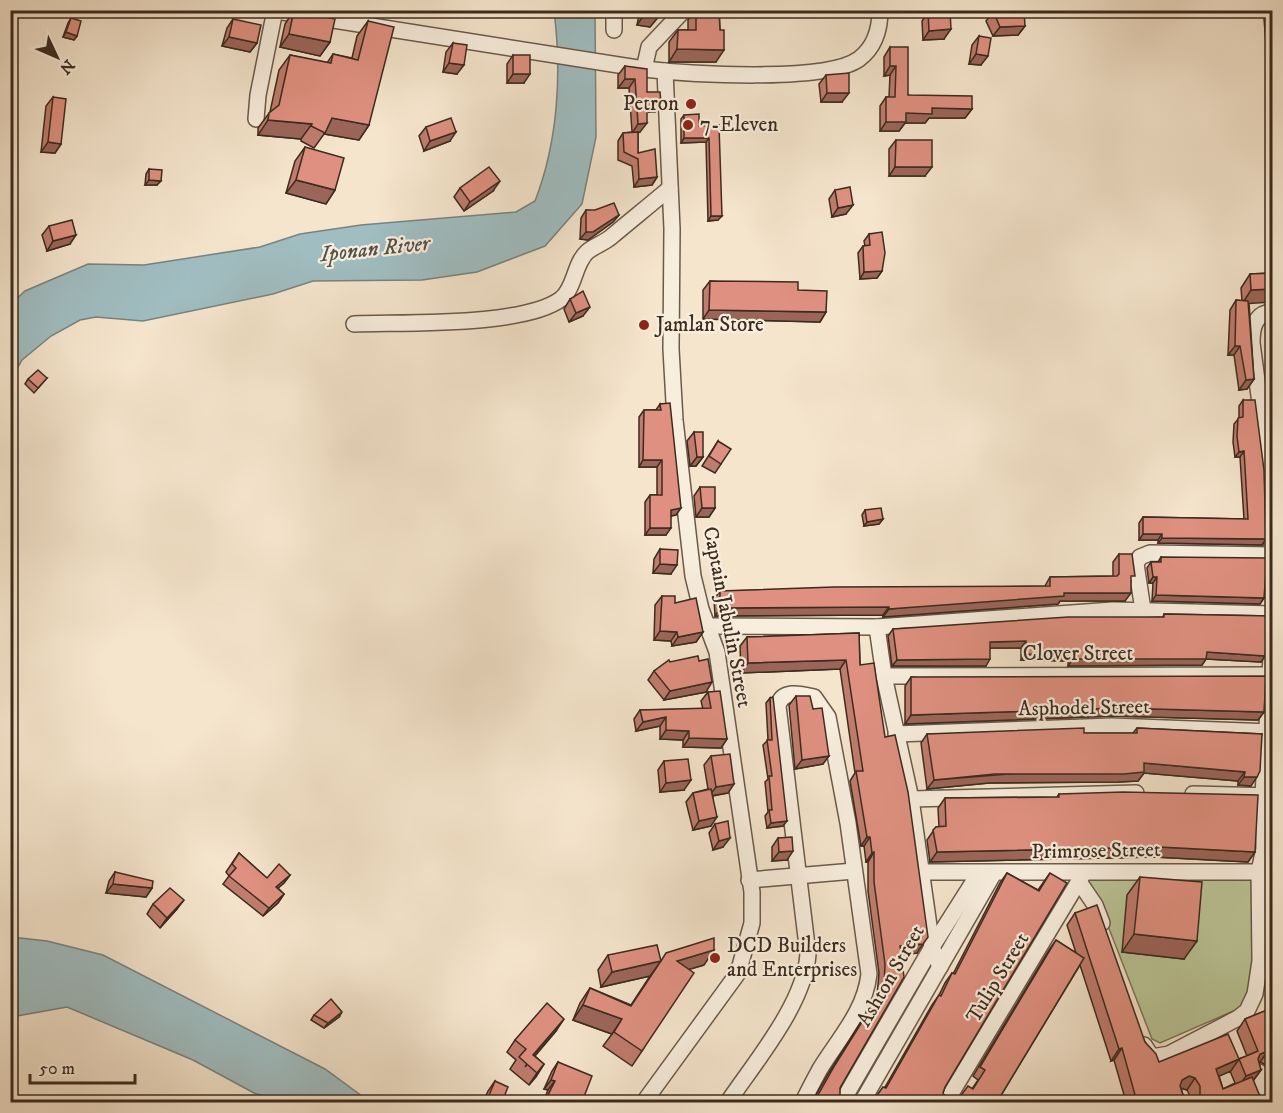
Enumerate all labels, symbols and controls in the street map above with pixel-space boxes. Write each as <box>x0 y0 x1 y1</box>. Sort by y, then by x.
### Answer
north arrow <box>27 27 87 87</box>
text: N <box>55 55 79 78</box>
place label: Petron <box>623 91 679 117</box>
marker: Petron <box>684 97 698 111</box>
place label: 7-Eleven <box>700 112 778 138</box>
marker: 7-Eleven <box>681 118 695 132</box>
water label: Iponan River <box>317 230 433 268</box>
place label: Jamlan Store <box>654 312 764 338</box>
marker: Jamlan Store <box>637 318 651 332</box>
street label: Captain Jabulin Street <box>697 524 757 710</box>
street label: Clover Street <box>1023 641 1133 667</box>
street label: Asphodel Street <box>1018 694 1150 722</box>
street label: Primrose Street <box>1031 837 1161 865</box>
street label: Ashton Street <box>851 920 931 1032</box>
street label: Tulip Street <box>961 928 1035 1028</box>
place label: DCD Builders and Enterprises <box>727 933 857 983</box>
marker: DCD Builders and Enterprises <box>708 951 722 965</box>
scale bar <box>30 1047 135 1085</box>
text: 50 m <box>39 1058 75 1080</box>

